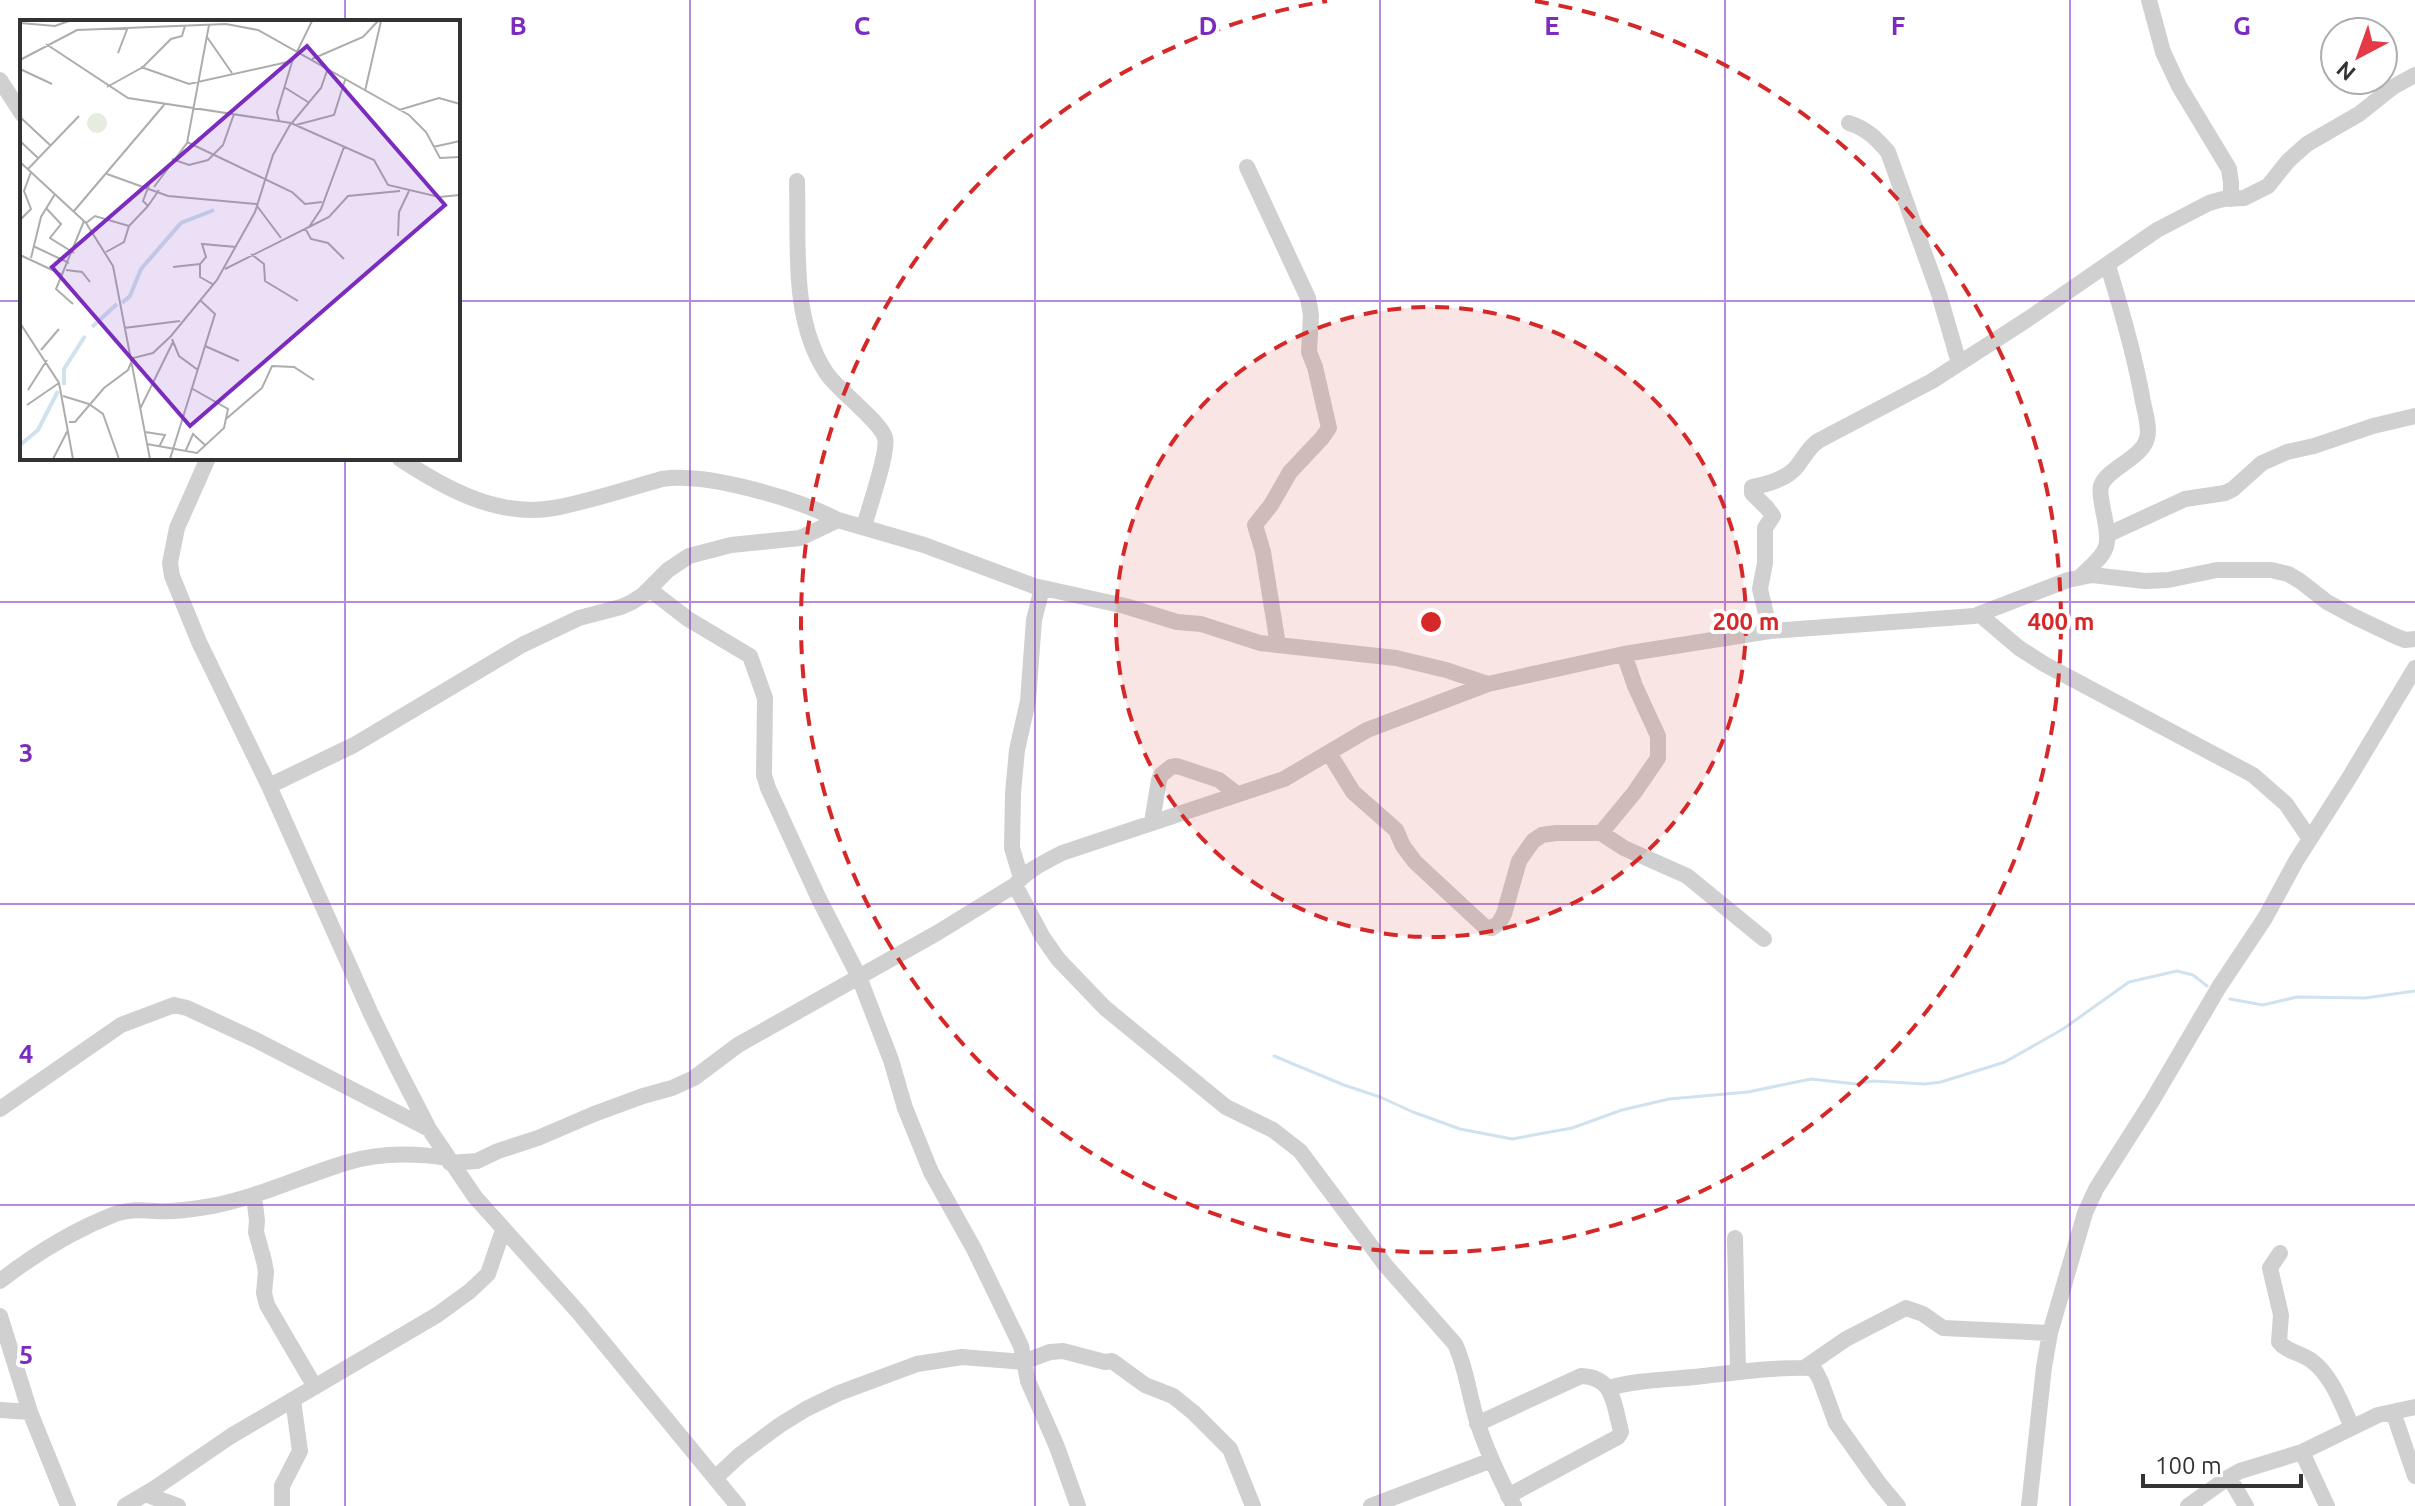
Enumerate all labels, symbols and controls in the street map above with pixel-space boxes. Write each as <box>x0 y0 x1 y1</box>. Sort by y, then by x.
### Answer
text: B <box>509 11 527 40</box>
text: C <box>854 11 871 40</box>
text: D <box>1199 11 1217 40</box>
text: E <box>1544 11 1560 40</box>
text: F <box>1891 11 1905 40</box>
text: G <box>2233 11 2251 40</box>
north arrow <box>2319 16 2399 96</box>
inset map <box>20 20 460 460</box>
text: N <box>2331 57 2360 86</box>
centre of rings <box>1417 608 1445 636</box>
text: 200 m <box>1713 608 1779 635</box>
text: 400 m <box>2028 608 2094 635</box>
text: 3 <box>19 738 33 767</box>
text: 4 <box>19 1039 33 1068</box>
text: 5 <box>19 1340 33 1369</box>
scale bar <box>2143 1438 2301 1488</box>
text: 100 m <box>2155 1452 2222 1479</box>

